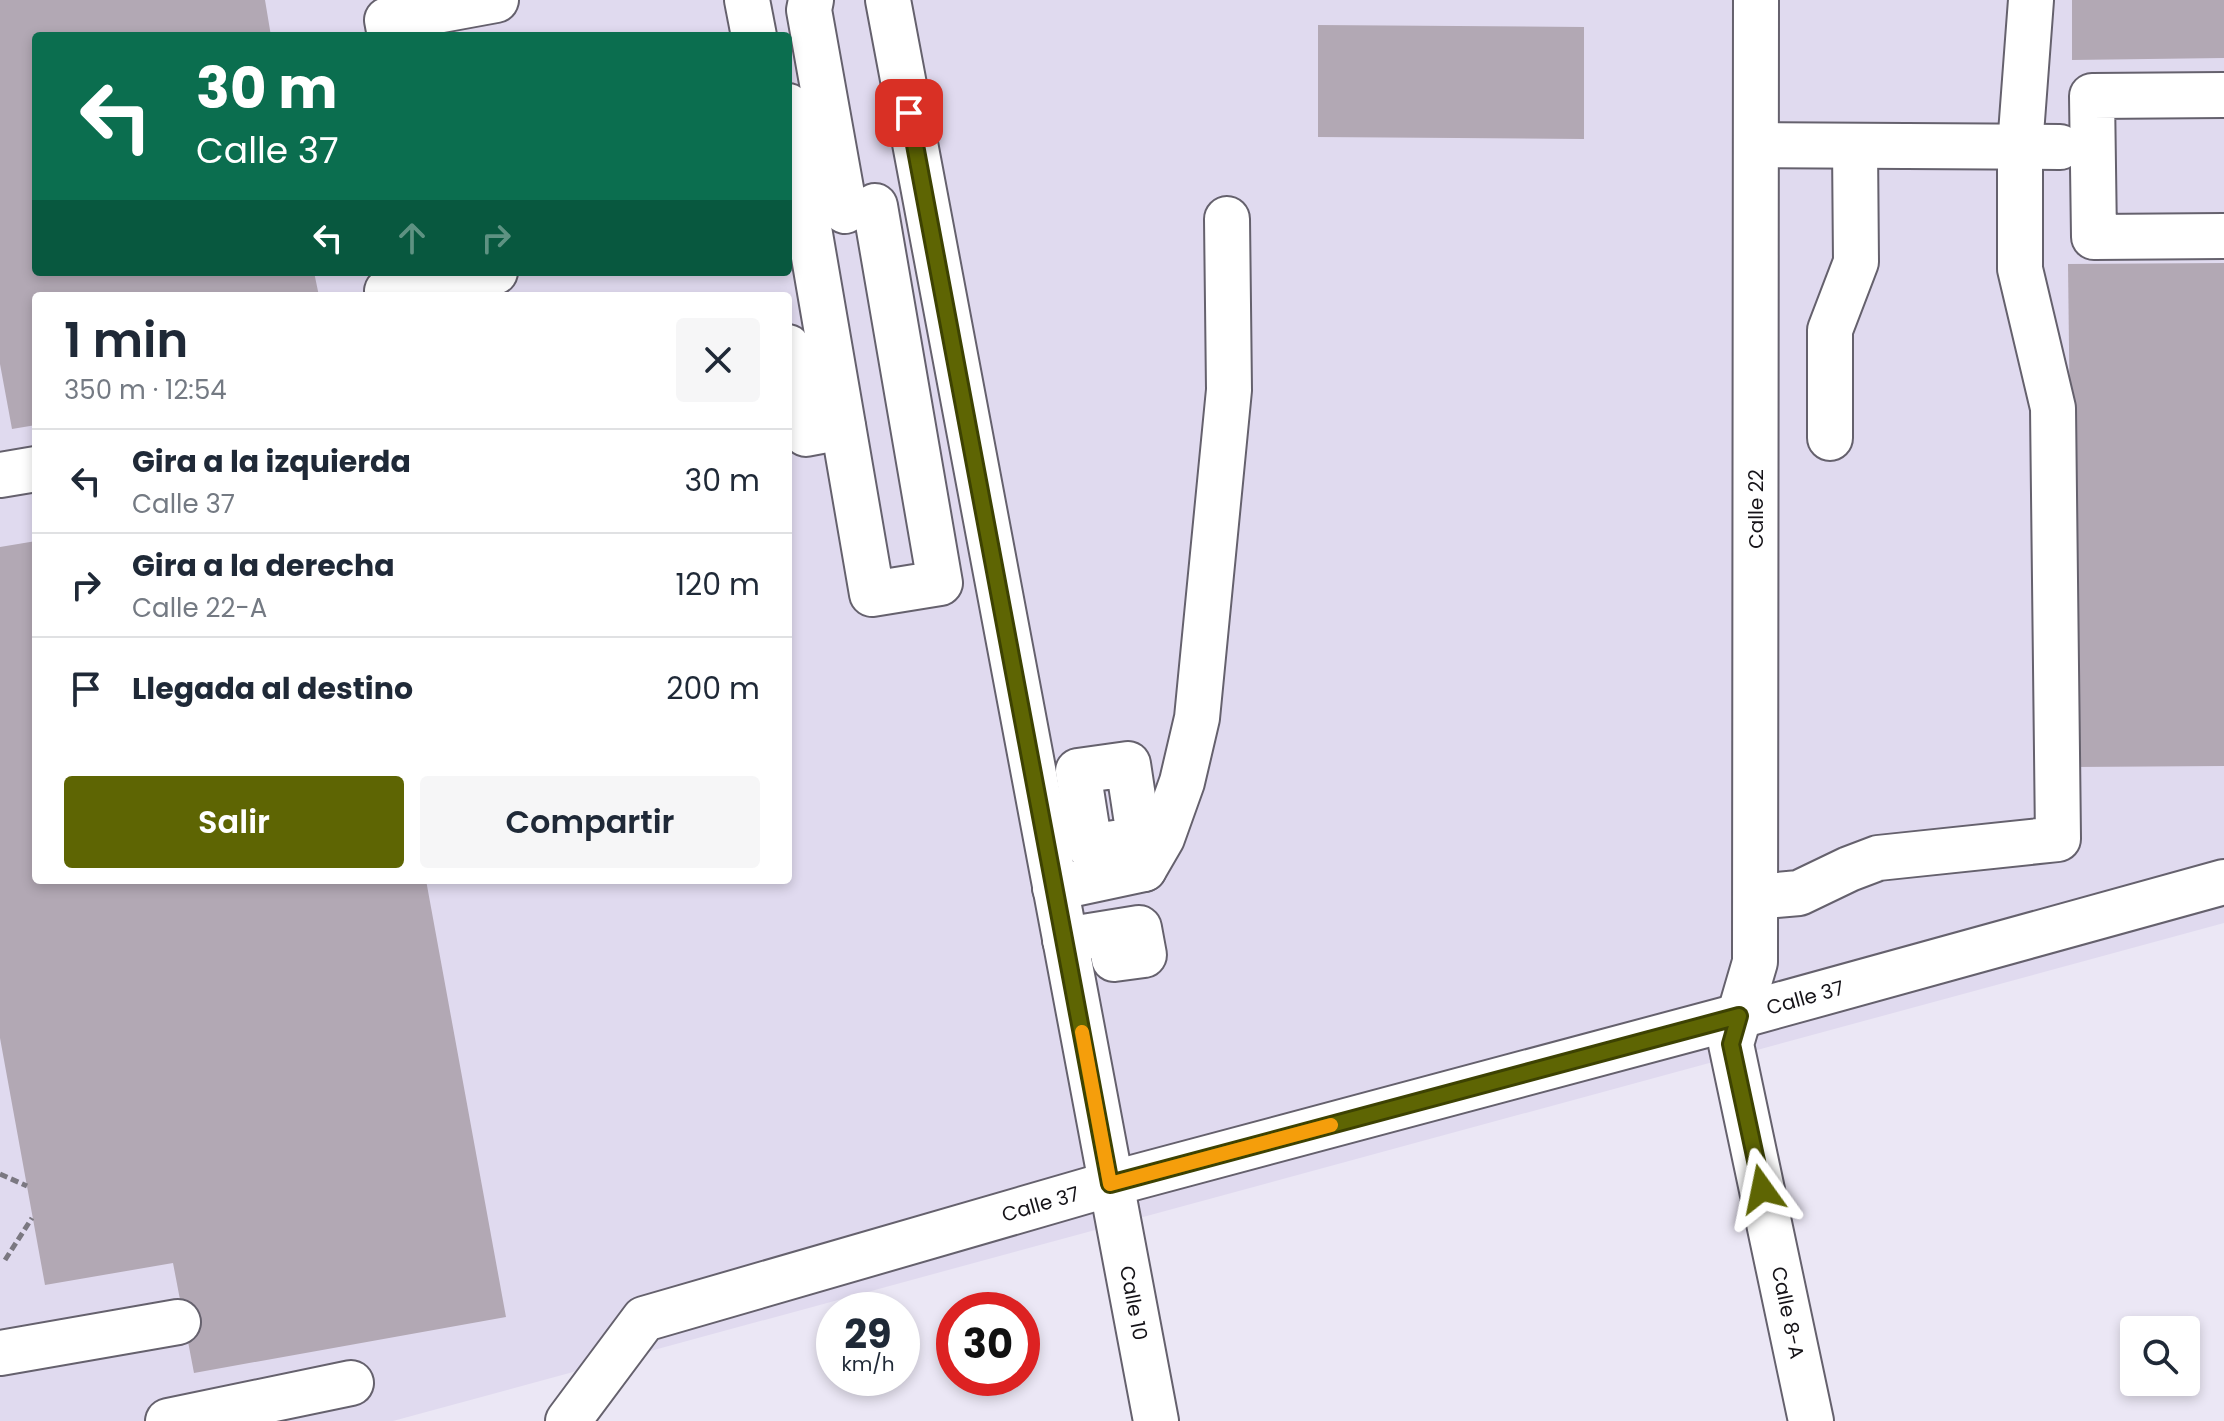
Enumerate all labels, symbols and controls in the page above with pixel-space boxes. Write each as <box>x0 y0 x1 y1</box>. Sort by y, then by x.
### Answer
text: 30 m <box>196 49 338 128</box>
icon: left <box>64 64 168 168</box>
pin <box>875 79 943 147</box>
icon: arrive <box>887 91 931 135</box>
text: Calle 37 <box>196 125 339 176</box>
icon: left <box>306 216 350 260</box>
icon: ahead <box>390 216 434 260</box>
icon: right <box>474 216 518 260</box>
text: 1 min <box>64 307 188 374</box>
button: close <box>676 318 760 402</box>
text: 350 m · 12:54 <box>64 372 227 408</box>
text: Gira a la izquierda <box>132 440 411 483</box>
icon: left <box>64 459 108 503</box>
text: 30 m <box>685 459 760 502</box>
street label: Calle 22 <box>1742 469 1770 549</box>
text: Calle 37 <box>132 486 235 522</box>
text: Gira a la derecha <box>132 544 395 587</box>
icon: right <box>64 563 108 607</box>
text: 120 m <box>675 563 760 606</box>
text: Calle 22-A <box>132 590 267 626</box>
icon: arrive <box>64 667 108 711</box>
text: Llegada al destino <box>132 667 413 710</box>
text: 200 m <box>666 667 760 710</box>
button: Salir <box>64 776 404 868</box>
button: Compartir <box>420 776 760 868</box>
street label: Calle 37 <box>1763 974 1847 1022</box>
position arrow <box>1720 1147 1804 1231</box>
street label: Calle 37 <box>999 1180 1083 1229</box>
street label: Calle 10 <box>1113 1263 1155 1343</box>
street label: Calle 8-A <box>1765 1264 1811 1361</box>
speed limit sign: 30 <box>936 1292 1040 1396</box>
text: 29 <box>844 1306 892 1362</box>
map controls <box>2120 1316 2200 1396</box>
button: search <box>2120 1316 2200 1396</box>
text: km/h <box>841 1350 895 1378</box>

